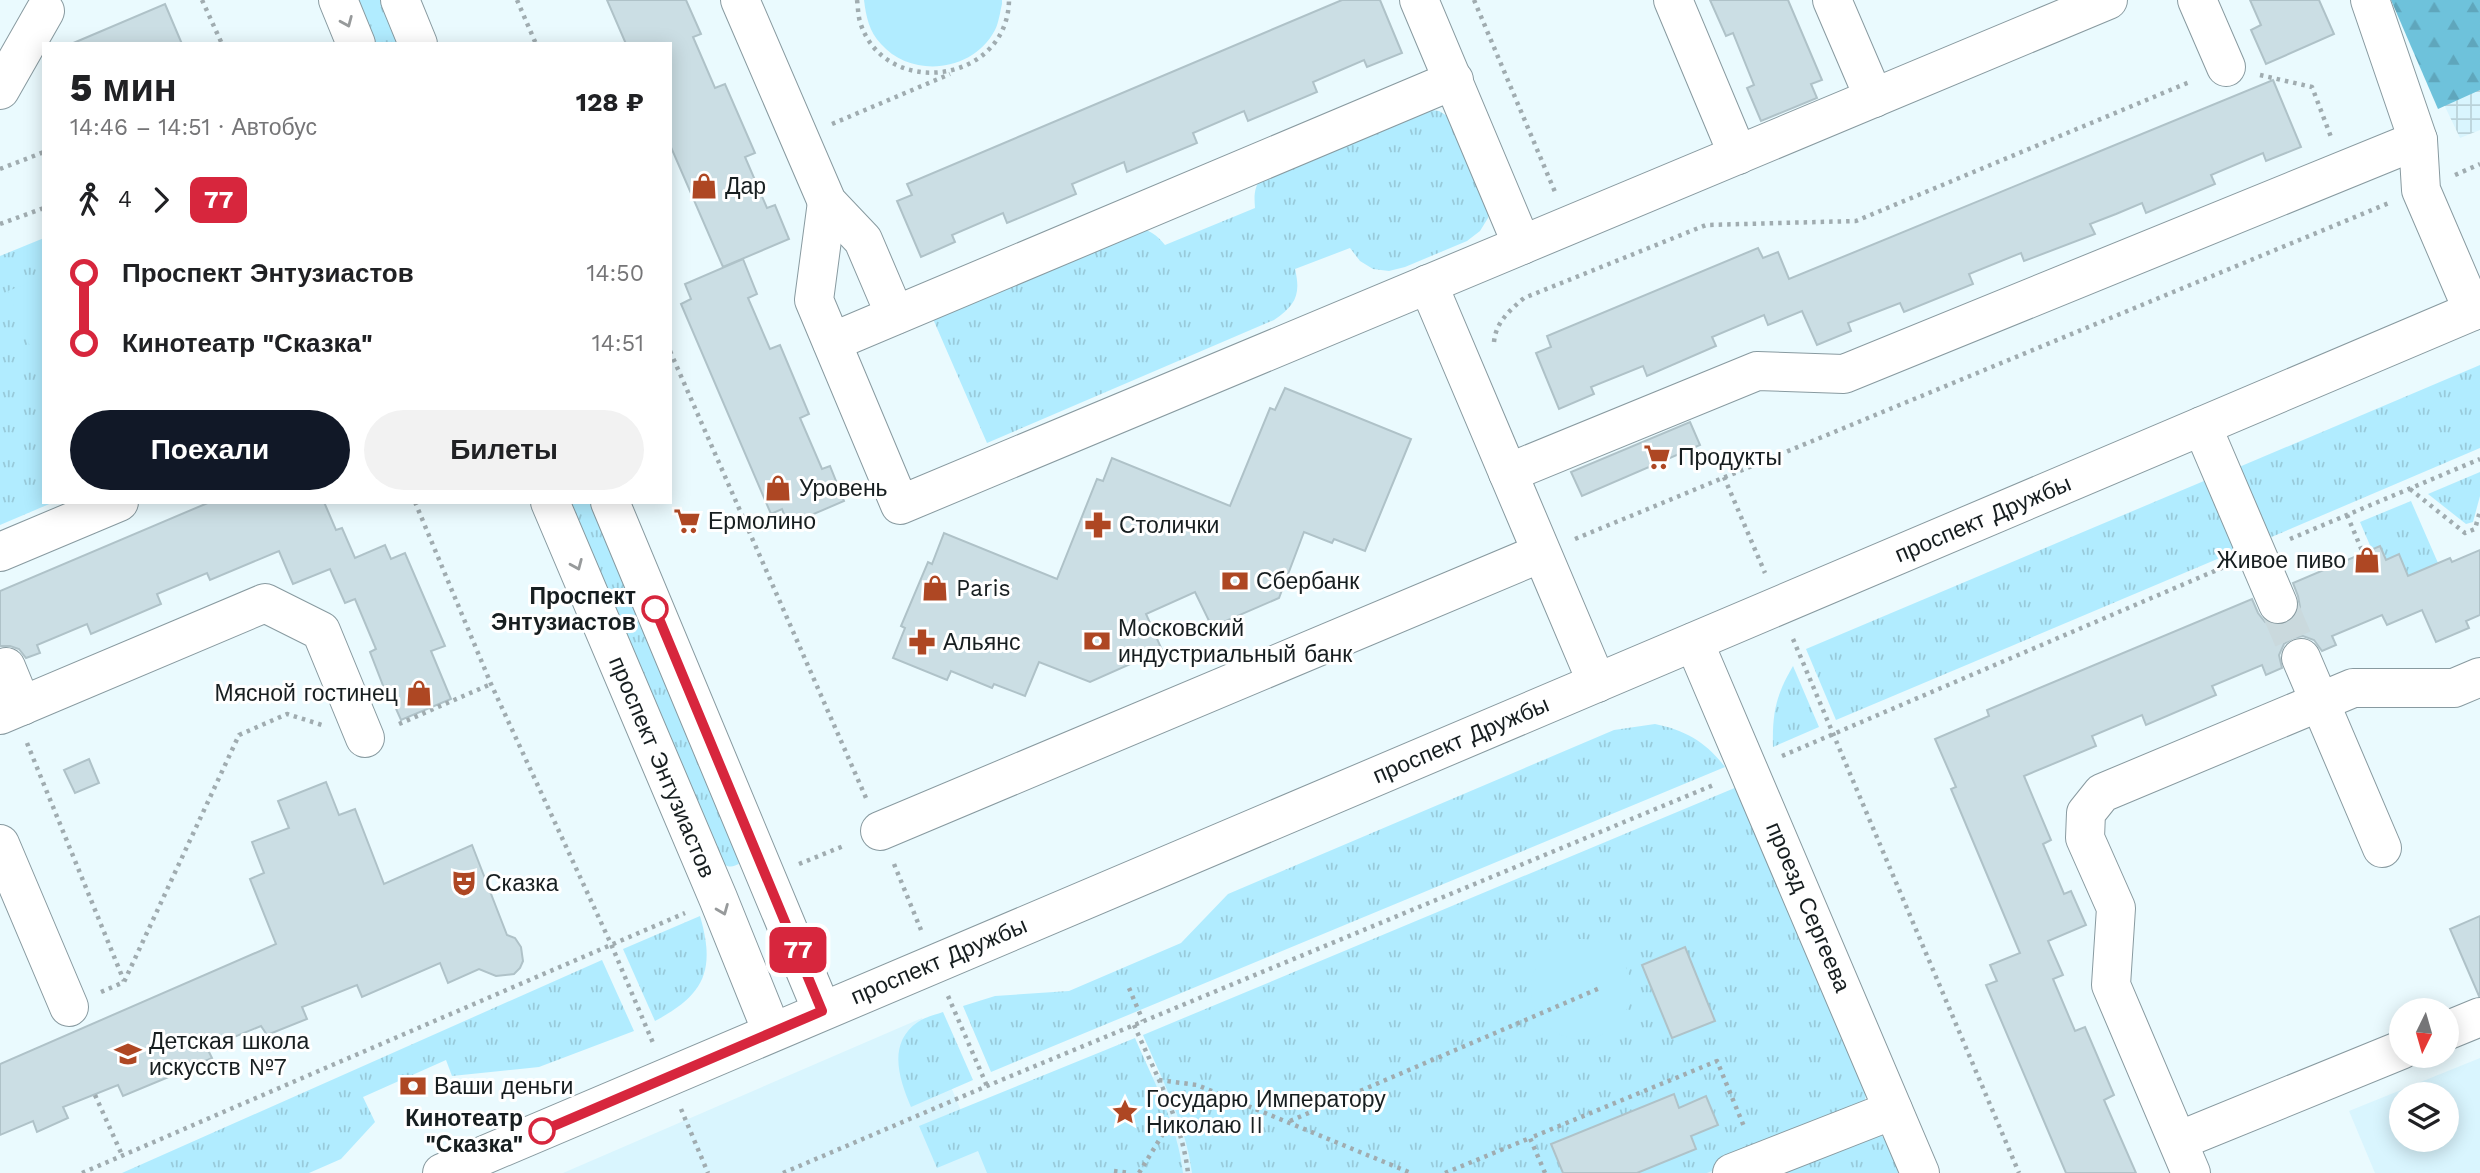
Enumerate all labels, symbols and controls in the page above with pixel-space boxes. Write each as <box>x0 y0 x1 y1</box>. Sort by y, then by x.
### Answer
one-way arrow <box>339 15 353 27</box>
text: 5 мин <box>70 66 177 110</box>
text: 128 ₽ <box>576 87 644 117</box>
text: 14:46 – 14:51 · Автобус <box>70 114 317 141</box>
shop icon: Дар <box>689 171 719 201</box>
place label: Дар <box>725 173 766 200</box>
icon: walk <box>70 181 108 219</box>
icon: forward <box>142 181 180 219</box>
text: 4 <box>118 186 132 213</box>
text: 77 <box>204 186 233 214</box>
text: Проспект Энтузиастов <box>122 258 414 288</box>
text: 14:50 <box>586 260 644 287</box>
text: Кинотеатр "Сказка" <box>122 328 373 358</box>
text: 14:51 <box>592 330 644 357</box>
button: Поехали <box>70 410 350 490</box>
button: Билеты <box>364 410 644 490</box>
supermarket icon: Продукты <box>1642 442 1672 472</box>
place label: Продукты <box>1678 444 1782 471</box>
street label: проспект Дружбы <box>1891 470 2075 568</box>
shop icon: Уровень <box>763 473 793 503</box>
place label: Уровень <box>799 475 888 502</box>
supermarket icon: Ермолино <box>672 506 702 536</box>
place label: Ермолино <box>708 508 816 535</box>
pharmacy icon: Столички <box>1083 510 1113 540</box>
place label: Столички <box>1119 512 1219 539</box>
shop icon: Живое пиво <box>2352 545 2382 575</box>
place label: Живое пиво <box>2216 547 2346 574</box>
one-way arrow <box>568 558 582 570</box>
bank icon: Сбербанк <box>1220 566 1250 596</box>
place label: Сбербанк <box>1256 568 1360 595</box>
shop icon: Paris <box>920 573 950 603</box>
place label: Paris <box>956 575 1011 602</box>
place label: Проспект Энтузиастов <box>491 583 636 636</box>
marker: Проспект Энтузиастов <box>642 596 668 622</box>
place label: Московский индустриальный банк <box>1118 615 1353 668</box>
bank icon: Московский индустриальный банк <box>1082 626 1112 656</box>
pharmacy icon: Альянс <box>907 627 937 657</box>
place label: Альянс <box>943 629 1020 656</box>
street label: проспект Энтузиастов <box>603 652 721 882</box>
shop icon: Мясной гостинец <box>404 678 434 708</box>
place label: Мясной гостинец <box>214 680 398 707</box>
street label: проспект Дружбы <box>1369 691 1553 789</box>
street label: проезд Сергеева <box>1760 818 1856 996</box>
theatre icon: Сказка <box>449 868 479 898</box>
place label: Сказка <box>485 870 559 897</box>
one-way arrow <box>714 903 728 915</box>
street label: проспект Дружбы <box>847 912 1031 1010</box>
line badge: 77 <box>766 927 830 973</box>
text: 77 <box>783 936 813 964</box>
north arrow <box>2389 998 2459 1068</box>
map controls <box>2389 998 2459 1152</box>
place label: Детская школа искусств №7 <box>149 1028 310 1081</box>
school or university icon: Детская школа искусств №7 <box>113 1039 143 1069</box>
bank icon: Ваши деньги <box>398 1071 428 1101</box>
place label: Ваши деньги <box>434 1073 573 1100</box>
button: layers <box>2389 1082 2459 1152</box>
place label: Государю Императору Николаю II <box>1146 1086 1386 1139</box>
place icon: Государю Императору Николаю II <box>1110 1097 1140 1127</box>
place label: Кинотеатр "Сказка" <box>405 1105 523 1158</box>
marker: Кинотеатр "Сказка" <box>529 1118 555 1144</box>

